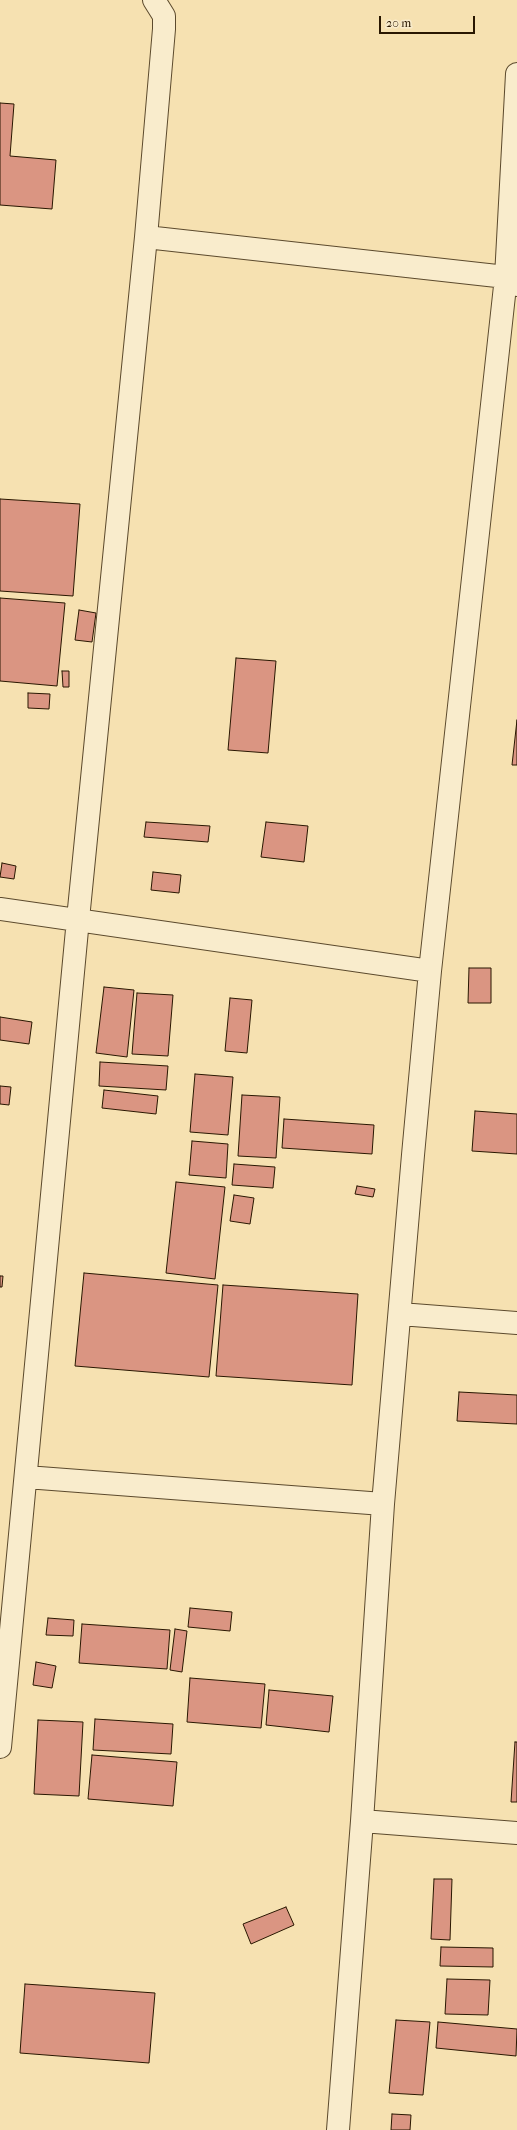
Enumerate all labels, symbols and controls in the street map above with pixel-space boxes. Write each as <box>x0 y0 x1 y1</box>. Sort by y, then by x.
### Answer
scale bar <box>381 8 477 34</box>
text: 20 m <box>386 16 411 30</box>

